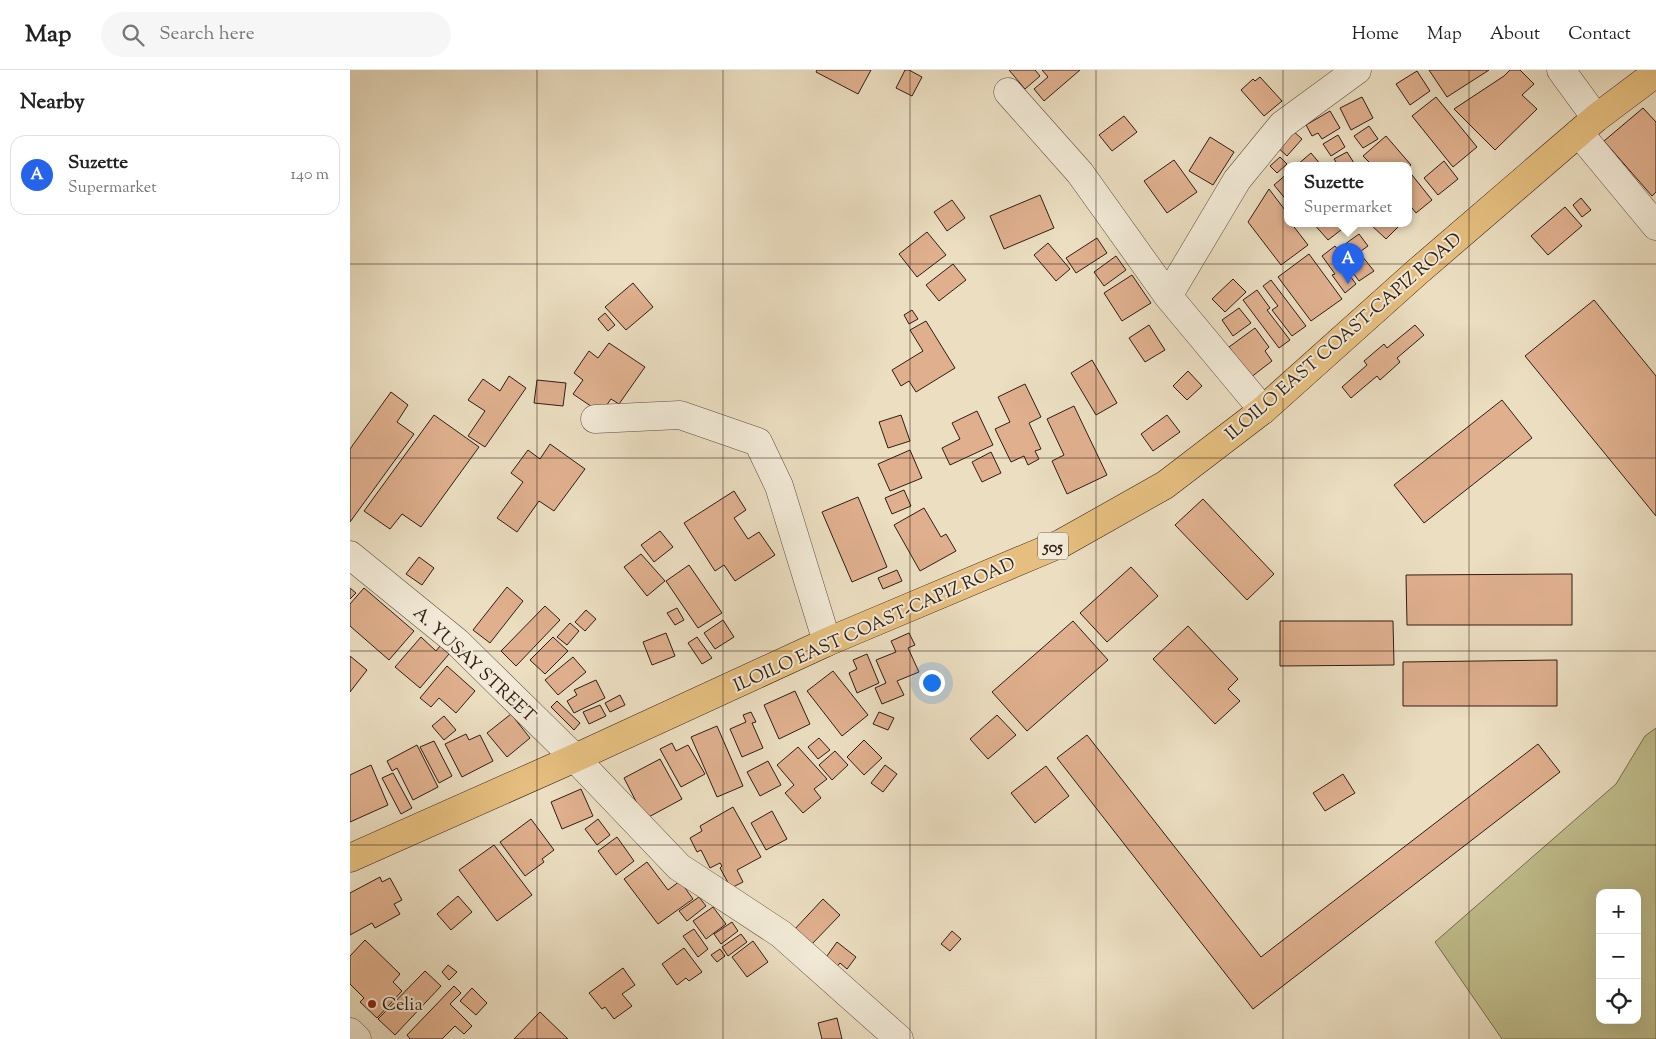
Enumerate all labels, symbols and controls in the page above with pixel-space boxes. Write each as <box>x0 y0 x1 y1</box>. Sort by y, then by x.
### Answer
search box <box>101 12 451 57</box>
text: Map <box>25 18 71 52</box>
icon: search <box>119 21 147 49</box>
text: Search here <box>159 21 255 48</box>
text: Home <box>1352 22 1399 48</box>
text: Map <box>1427 22 1462 48</box>
text: About <box>1490 22 1540 48</box>
text: Contact <box>1568 22 1631 48</box>
text: Nearby <box>20 88 85 118</box>
text: Suzette <box>68 150 128 177</box>
popup <box>1284 162 1412 227</box>
text: A <box>31 164 44 187</box>
text: 140 m <box>291 164 329 187</box>
text: Suzette <box>1304 170 1364 197</box>
text: Supermarket <box>68 177 157 200</box>
text: Supermarket <box>1304 197 1392 220</box>
street label: ILOILO EAST COAST-CAPIZ ROAD <box>1220 228 1466 444</box>
pin: A <box>1332 243 1364 284</box>
road number: 505 <box>1038 532 1068 560</box>
street label: ILOILO EAST COAST-CAPIZ ROAD <box>730 552 1020 700</box>
street label: A. YUSAY STREET <box>406 601 541 730</box>
your location <box>919 670 945 696</box>
map controls <box>1596 889 1641 1024</box>
button: + <box>1596 889 1641 934</box>
button: − <box>1596 934 1641 979</box>
button: locate <box>1596 979 1641 1024</box>
place label: Celia <box>382 993 423 1019</box>
marker: Celia <box>366 998 378 1010</box>

